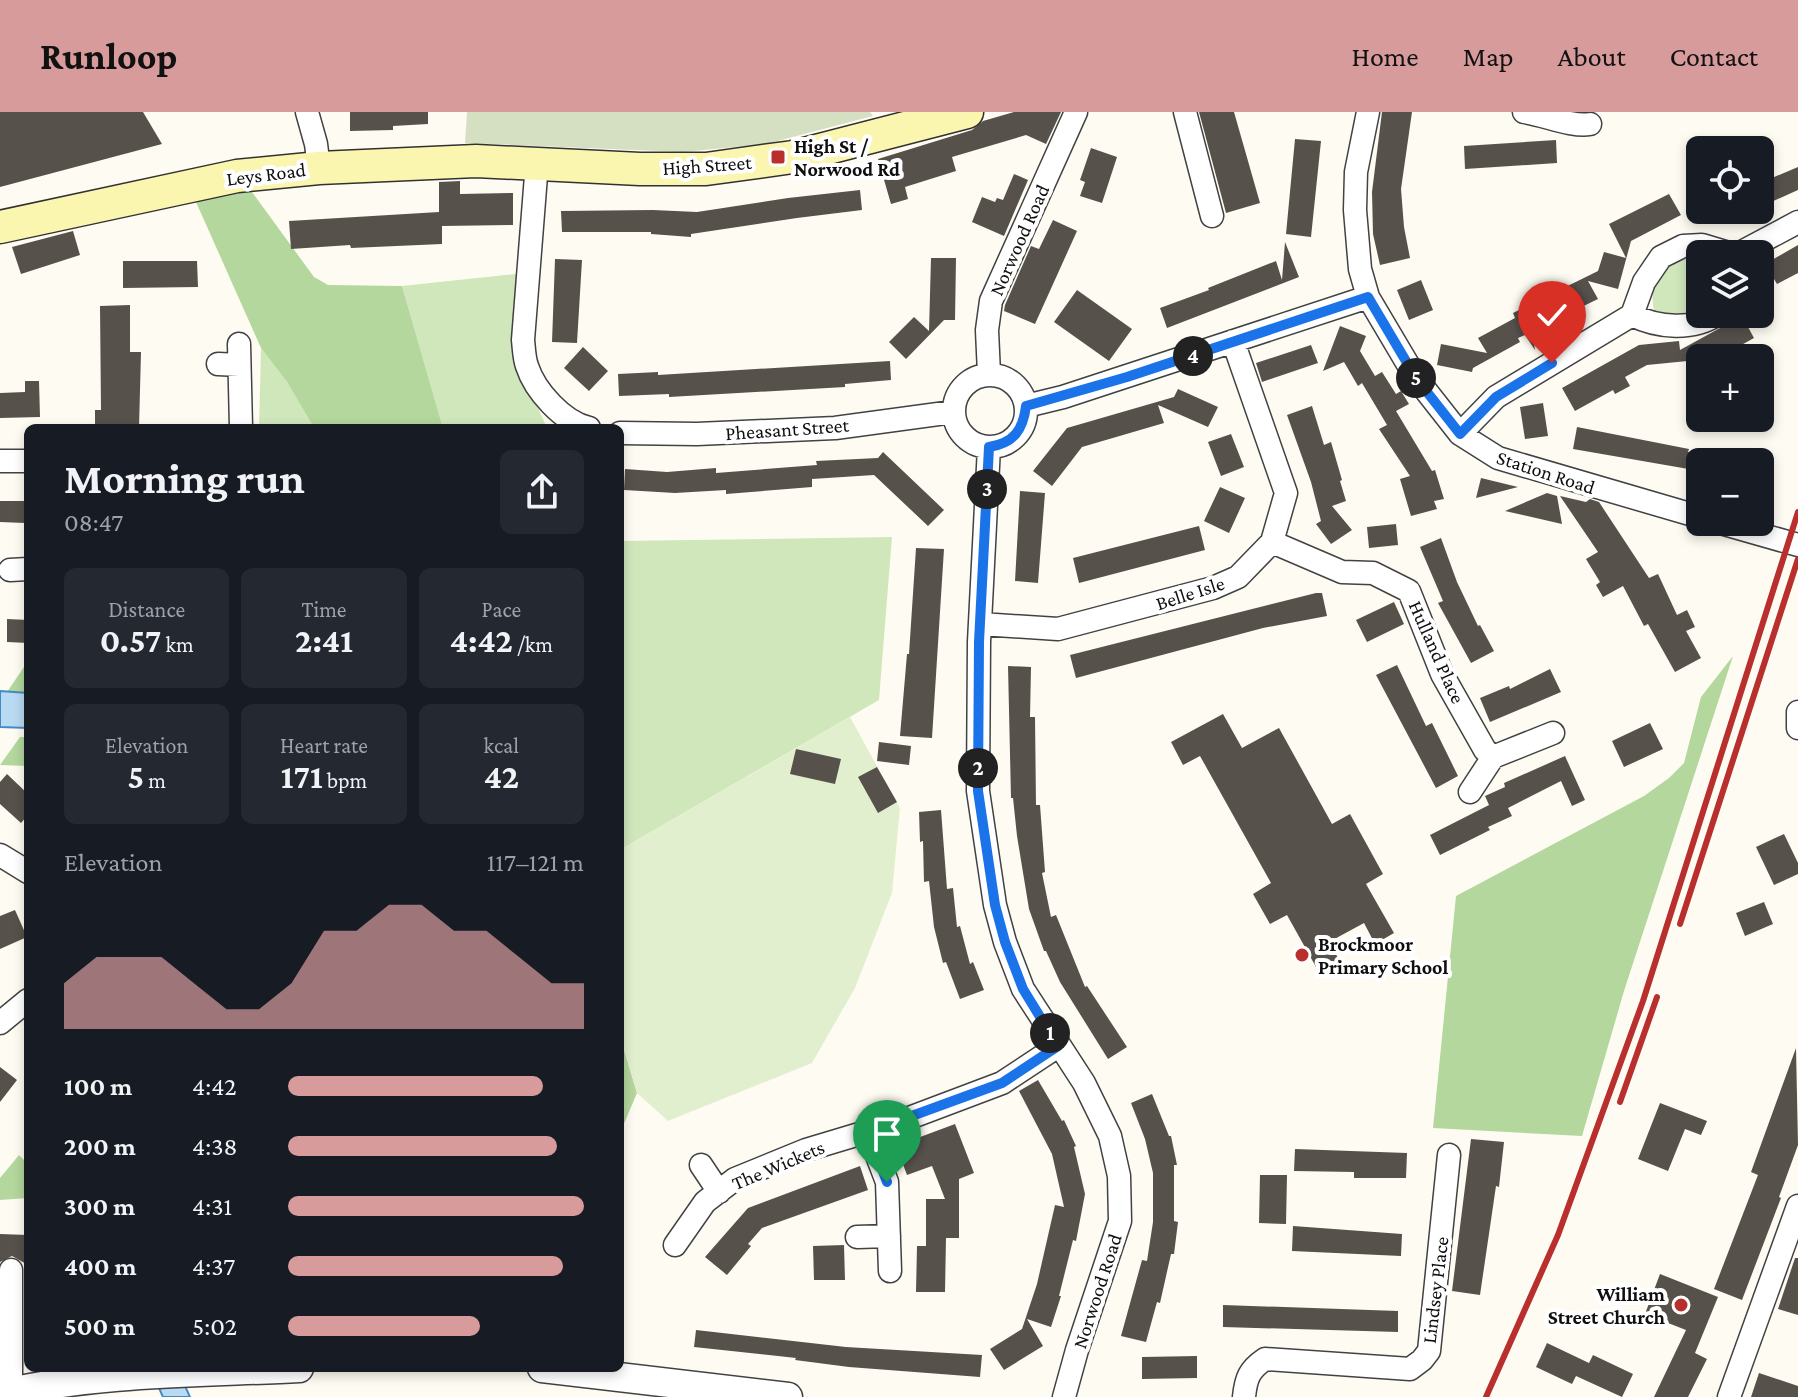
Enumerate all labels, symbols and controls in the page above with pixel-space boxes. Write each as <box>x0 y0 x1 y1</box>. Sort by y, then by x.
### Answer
text: Runloop <box>40 35 177 77</box>
text: Home <box>1352 41 1419 72</box>
text: Map <box>1463 41 1514 72</box>
text: About <box>1558 41 1626 72</box>
text: Contact <box>1670 41 1758 72</box>
place label: High St / Norwood Rd <box>794 135 900 180</box>
map controls <box>1686 136 1774 536</box>
button: locate <box>1686 136 1774 224</box>
marker: High St / Norwood Rd <box>769 148 787 166</box>
street label: High Street <box>662 151 753 180</box>
street label: Leys Road <box>225 158 308 191</box>
street label: Norwood Road <box>985 181 1054 299</box>
button: layers <box>1686 240 1774 328</box>
pin <box>1518 281 1586 363</box>
icon: check <box>1530 293 1574 337</box>
pin: 4 <box>1173 336 1213 376</box>
text: 4 <box>1187 343 1199 368</box>
button: + <box>1686 344 1774 432</box>
pin: 5 <box>1396 358 1436 398</box>
text: 5 <box>1411 365 1421 390</box>
street label: Pheasant Street <box>724 414 850 444</box>
street label: Station Road <box>1494 446 1598 498</box>
button: − <box>1686 448 1774 536</box>
button: share <box>500 450 584 534</box>
text: Morning run <box>64 454 305 502</box>
pin: 3 <box>967 469 1007 509</box>
text: 3 <box>982 476 992 501</box>
text: 08:47 <box>64 508 123 537</box>
street label: Belle Isle <box>1153 572 1227 614</box>
text: Distance <box>108 597 185 622</box>
text: Time <box>301 597 347 622</box>
text: Pace <box>482 597 521 622</box>
street label: Hulland Place <box>1405 597 1470 707</box>
text: 0.57 <box>100 622 161 659</box>
text: 2:41 <box>295 622 353 659</box>
text: 4:42 <box>450 622 513 659</box>
text: km <box>161 632 194 657</box>
text: /km <box>513 632 553 657</box>
text: Elevation <box>105 733 188 758</box>
text: Heart rate <box>280 733 368 758</box>
text: kcal <box>484 733 519 758</box>
pin: 2 <box>958 748 998 788</box>
text: 2 <box>972 755 984 780</box>
text: 5 <box>127 758 144 795</box>
text: 171 <box>281 758 323 795</box>
text: 42 <box>484 758 519 795</box>
text: m <box>144 768 166 793</box>
text: bpm <box>323 768 367 793</box>
text: Elevation <box>64 848 162 877</box>
text: 117–121 m <box>487 848 584 877</box>
place label: Brockmoor Primary School <box>1318 933 1448 978</box>
marker: Brockmoor Primary School <box>1293 946 1311 964</box>
pin: 1 <box>1030 1013 1070 1053</box>
text: 1 <box>1046 1020 1054 1045</box>
text: 100 m <box>64 1072 132 1101</box>
text: 4:42 <box>192 1072 237 1101</box>
pin <box>853 1100 921 1182</box>
icon: arrive <box>865 1112 909 1156</box>
text: 200 m <box>64 1132 136 1161</box>
text: 4:38 <box>192 1132 238 1161</box>
street label: The Wickets <box>729 1136 828 1194</box>
text: 300 m <box>64 1192 135 1221</box>
text: 4:31 <box>192 1192 232 1221</box>
street label: Norwood Road <box>1068 1230 1126 1351</box>
street label: Lindsey Place <box>1418 1235 1453 1345</box>
text: 400 m <box>64 1252 137 1281</box>
text: 4:37 <box>192 1252 235 1281</box>
place label: William Street Church <box>1548 1283 1666 1328</box>
marker: William Street Church <box>1672 1296 1690 1314</box>
text: 500 m <box>64 1312 135 1341</box>
text: 5:02 <box>192 1312 237 1341</box>

